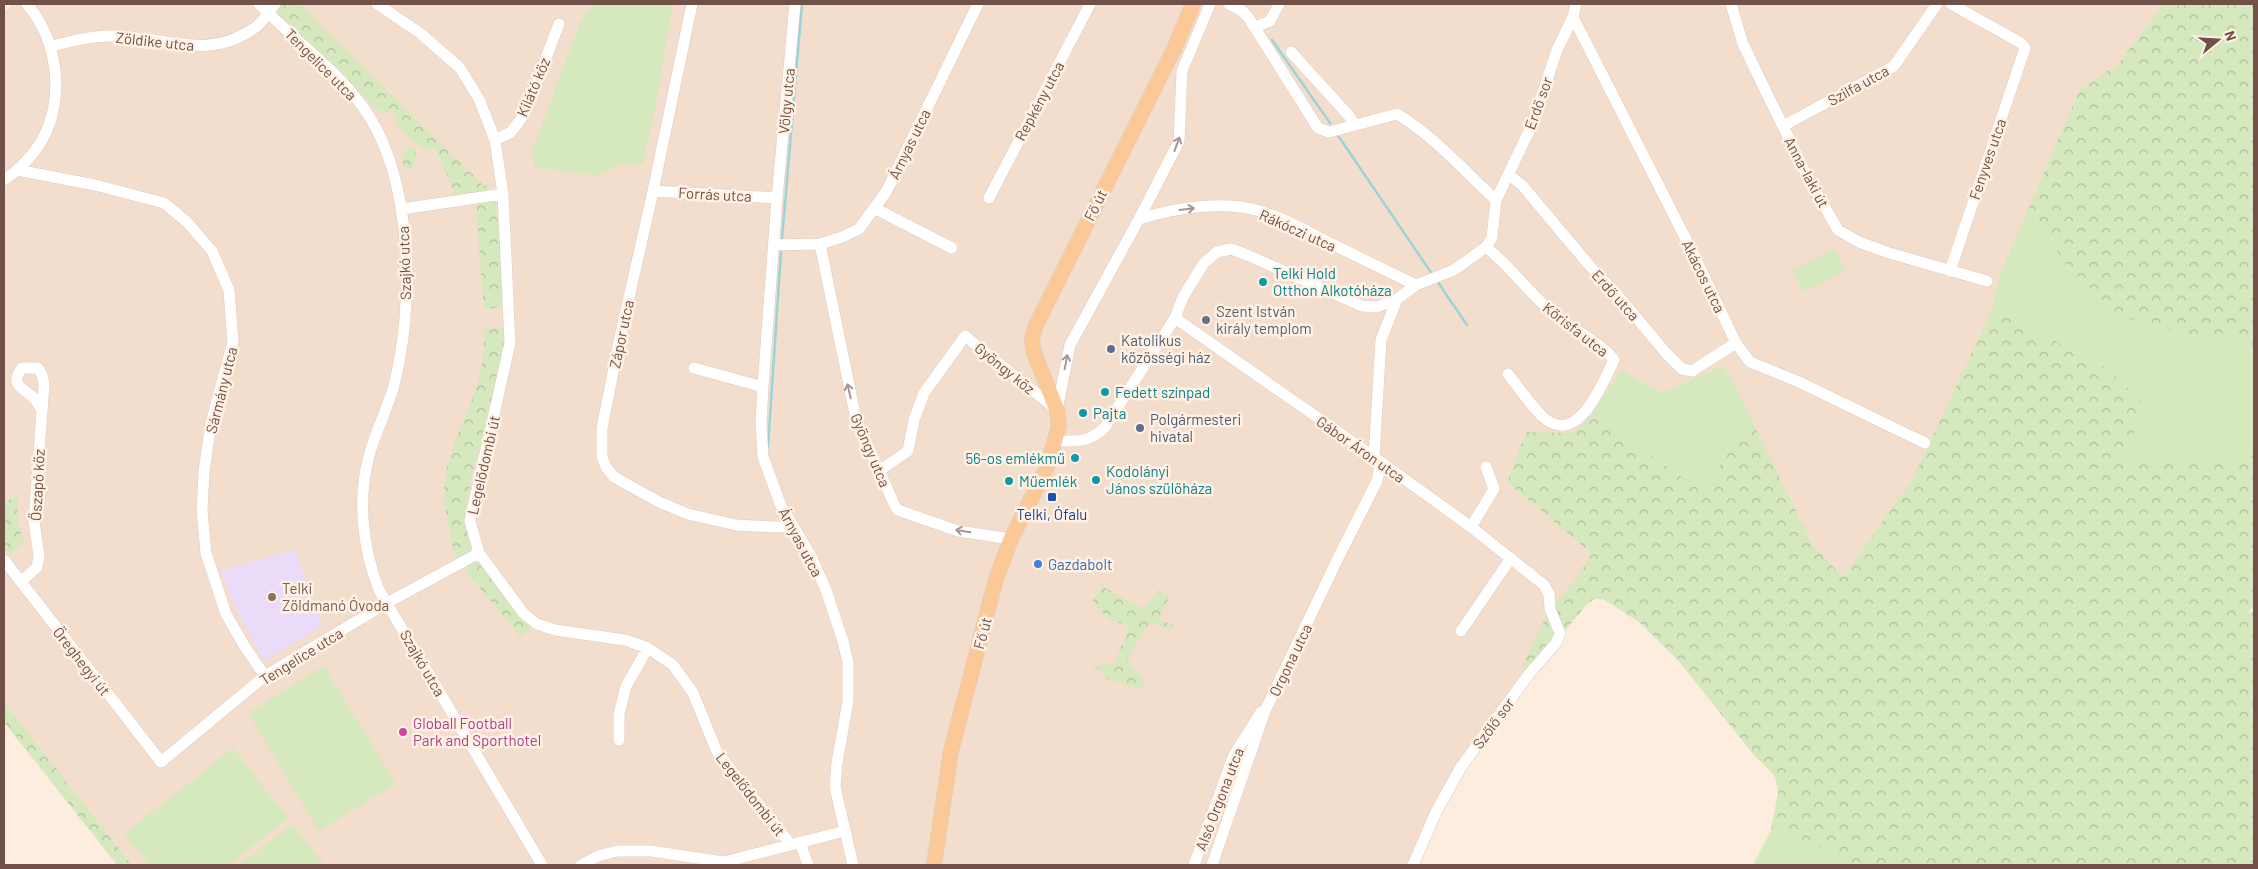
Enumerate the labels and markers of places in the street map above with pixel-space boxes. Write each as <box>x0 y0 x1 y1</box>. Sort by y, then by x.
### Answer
place label: Telki Hold Otthon Alkotóháza <box>1273 264 1392 299</box>
marker: Telki Hold Otthon Alkotóháza <box>1257 276 1269 288</box>
place label: Szent István király templom <box>1216 302 1312 337</box>
marker: Szent István király templom <box>1200 314 1212 326</box>
place label: Katolikus közösségi ház <box>1121 331 1211 366</box>
marker: Katolikus közösségi ház <box>1105 343 1117 355</box>
place label: Fedett színpad <box>1115 383 1210 401</box>
marker: Fedett színpad <box>1099 386 1111 398</box>
place label: Pajta <box>1093 404 1126 422</box>
marker: Pajta <box>1077 407 1089 419</box>
place label: Polgármesteri hivatal <box>1150 410 1241 445</box>
marker: Polgármesteri hivatal <box>1134 422 1146 434</box>
place label: 56-os emlékmű <box>965 449 1065 467</box>
marker: 56-os emlékmű <box>1069 452 1081 464</box>
place label: Kodolányi János szülőháza <box>1106 462 1212 497</box>
place label: Műemlék <box>1019 472 1078 490</box>
marker: Kodolányi János szülőháza <box>1090 474 1102 486</box>
marker: Műemlék <box>1003 475 1015 487</box>
marker: Telki, Ófalu <box>1046 491 1058 503</box>
place label: Telki, Ófalu <box>1017 505 1087 523</box>
place label: Gazdabolt <box>1048 555 1112 573</box>
marker: Gazdabolt <box>1032 558 1044 570</box>
place label: Telki Zöldmanó Óvoda <box>282 579 389 614</box>
marker: Telki Zöldmanó Óvoda <box>266 591 278 603</box>
place label: Globall Football Park and Sporthotel <box>413 714 541 749</box>
marker: Globall Football Park and Sporthotel <box>397 726 409 738</box>

